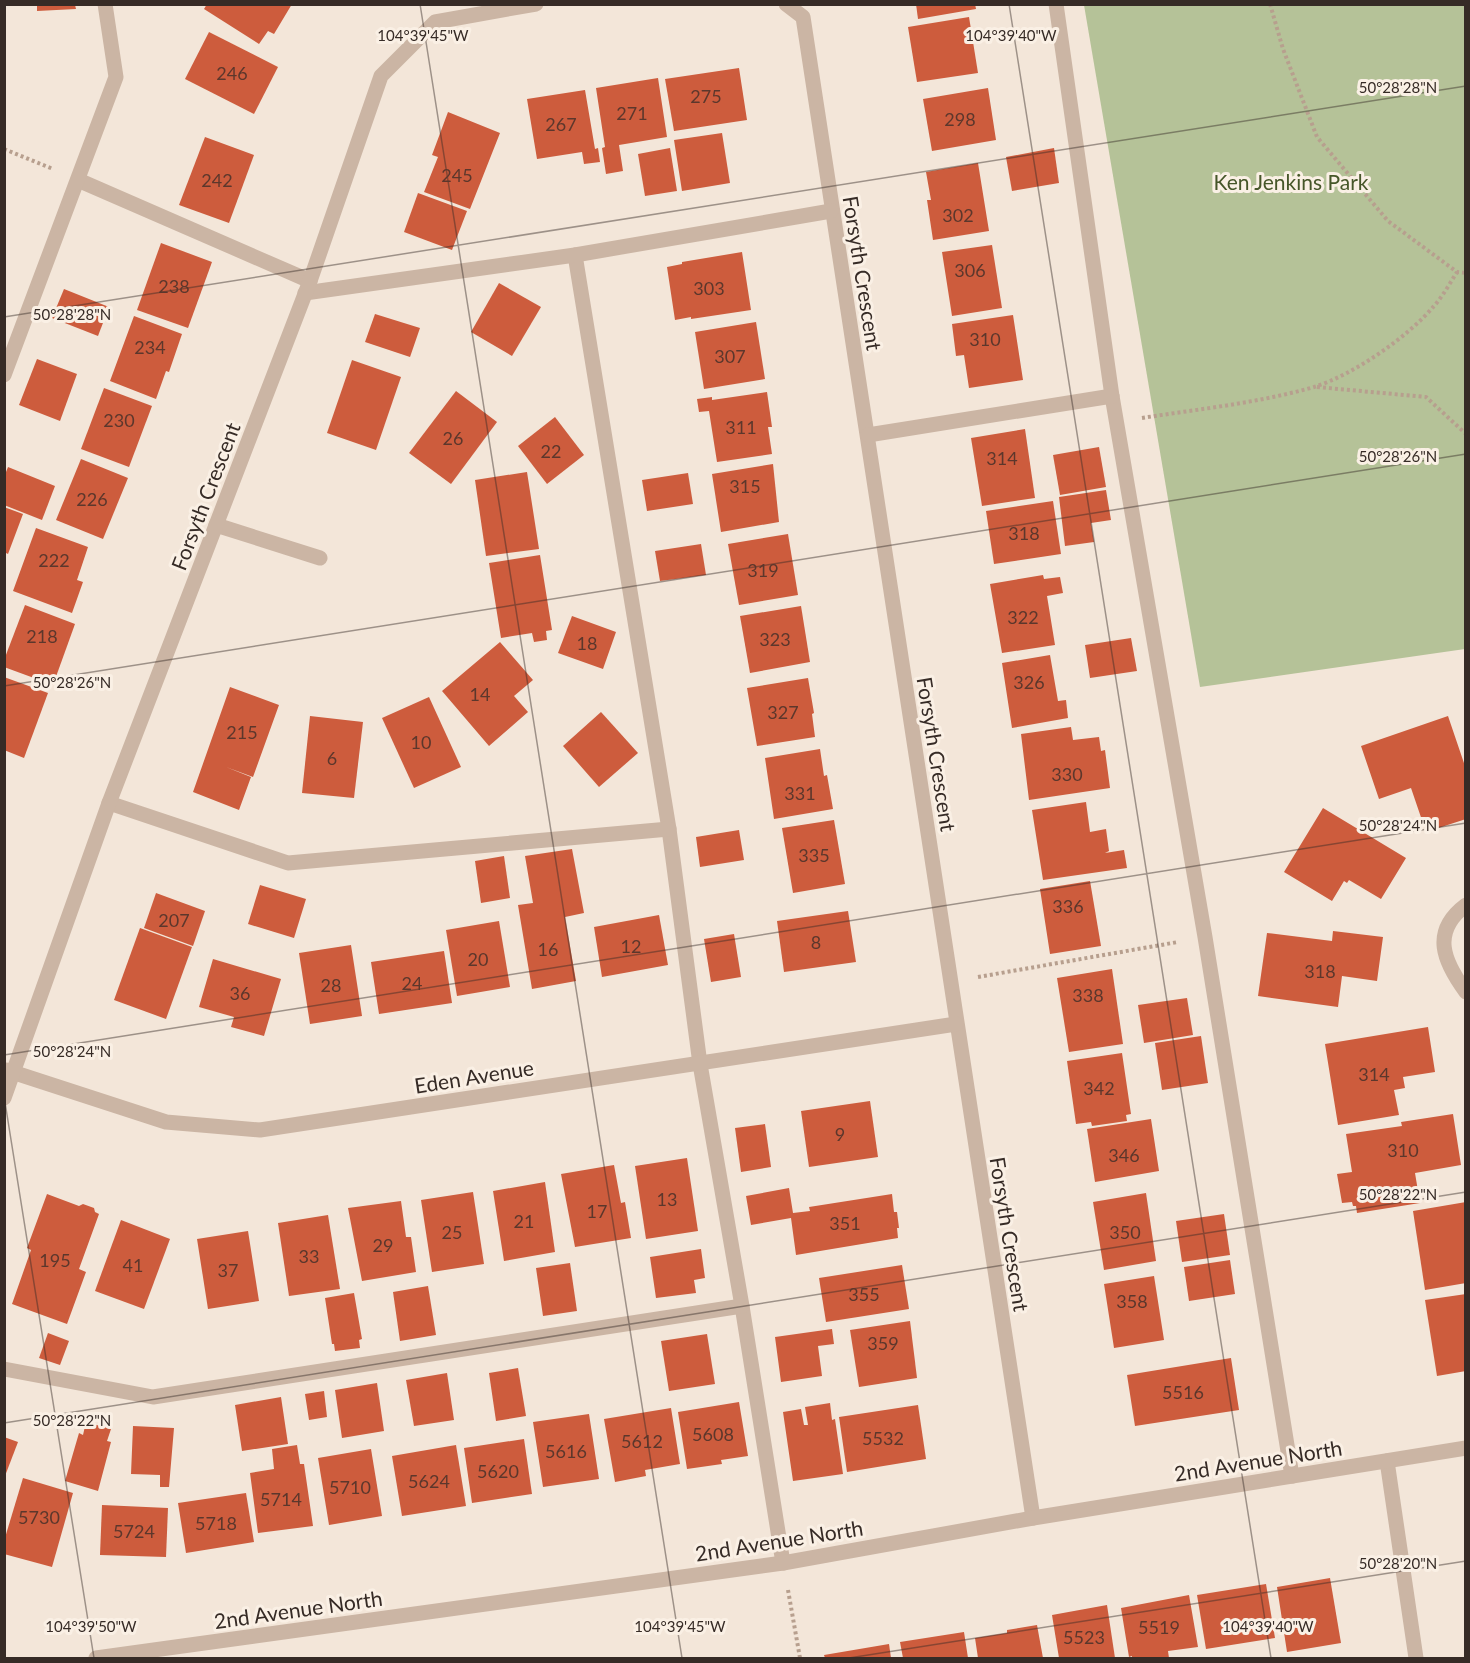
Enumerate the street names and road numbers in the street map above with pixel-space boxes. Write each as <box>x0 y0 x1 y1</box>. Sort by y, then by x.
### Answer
street label: Forsyth Crescent <box>838 194 888 353</box>
street label: Forsyth Crescent <box>165 418 245 573</box>
street label: Forsyth Crescent <box>912 675 962 834</box>
street label: Eden Avenue <box>413 1054 535 1098</box>
street label: Forsyth Crescent <box>985 1155 1035 1314</box>
street label: 2nd Avenue North <box>1172 1434 1344 1486</box>
street label: 2nd Avenue North <box>693 1514 865 1566</box>
street label: 2nd Avenue North <box>212 1585 384 1633</box>

